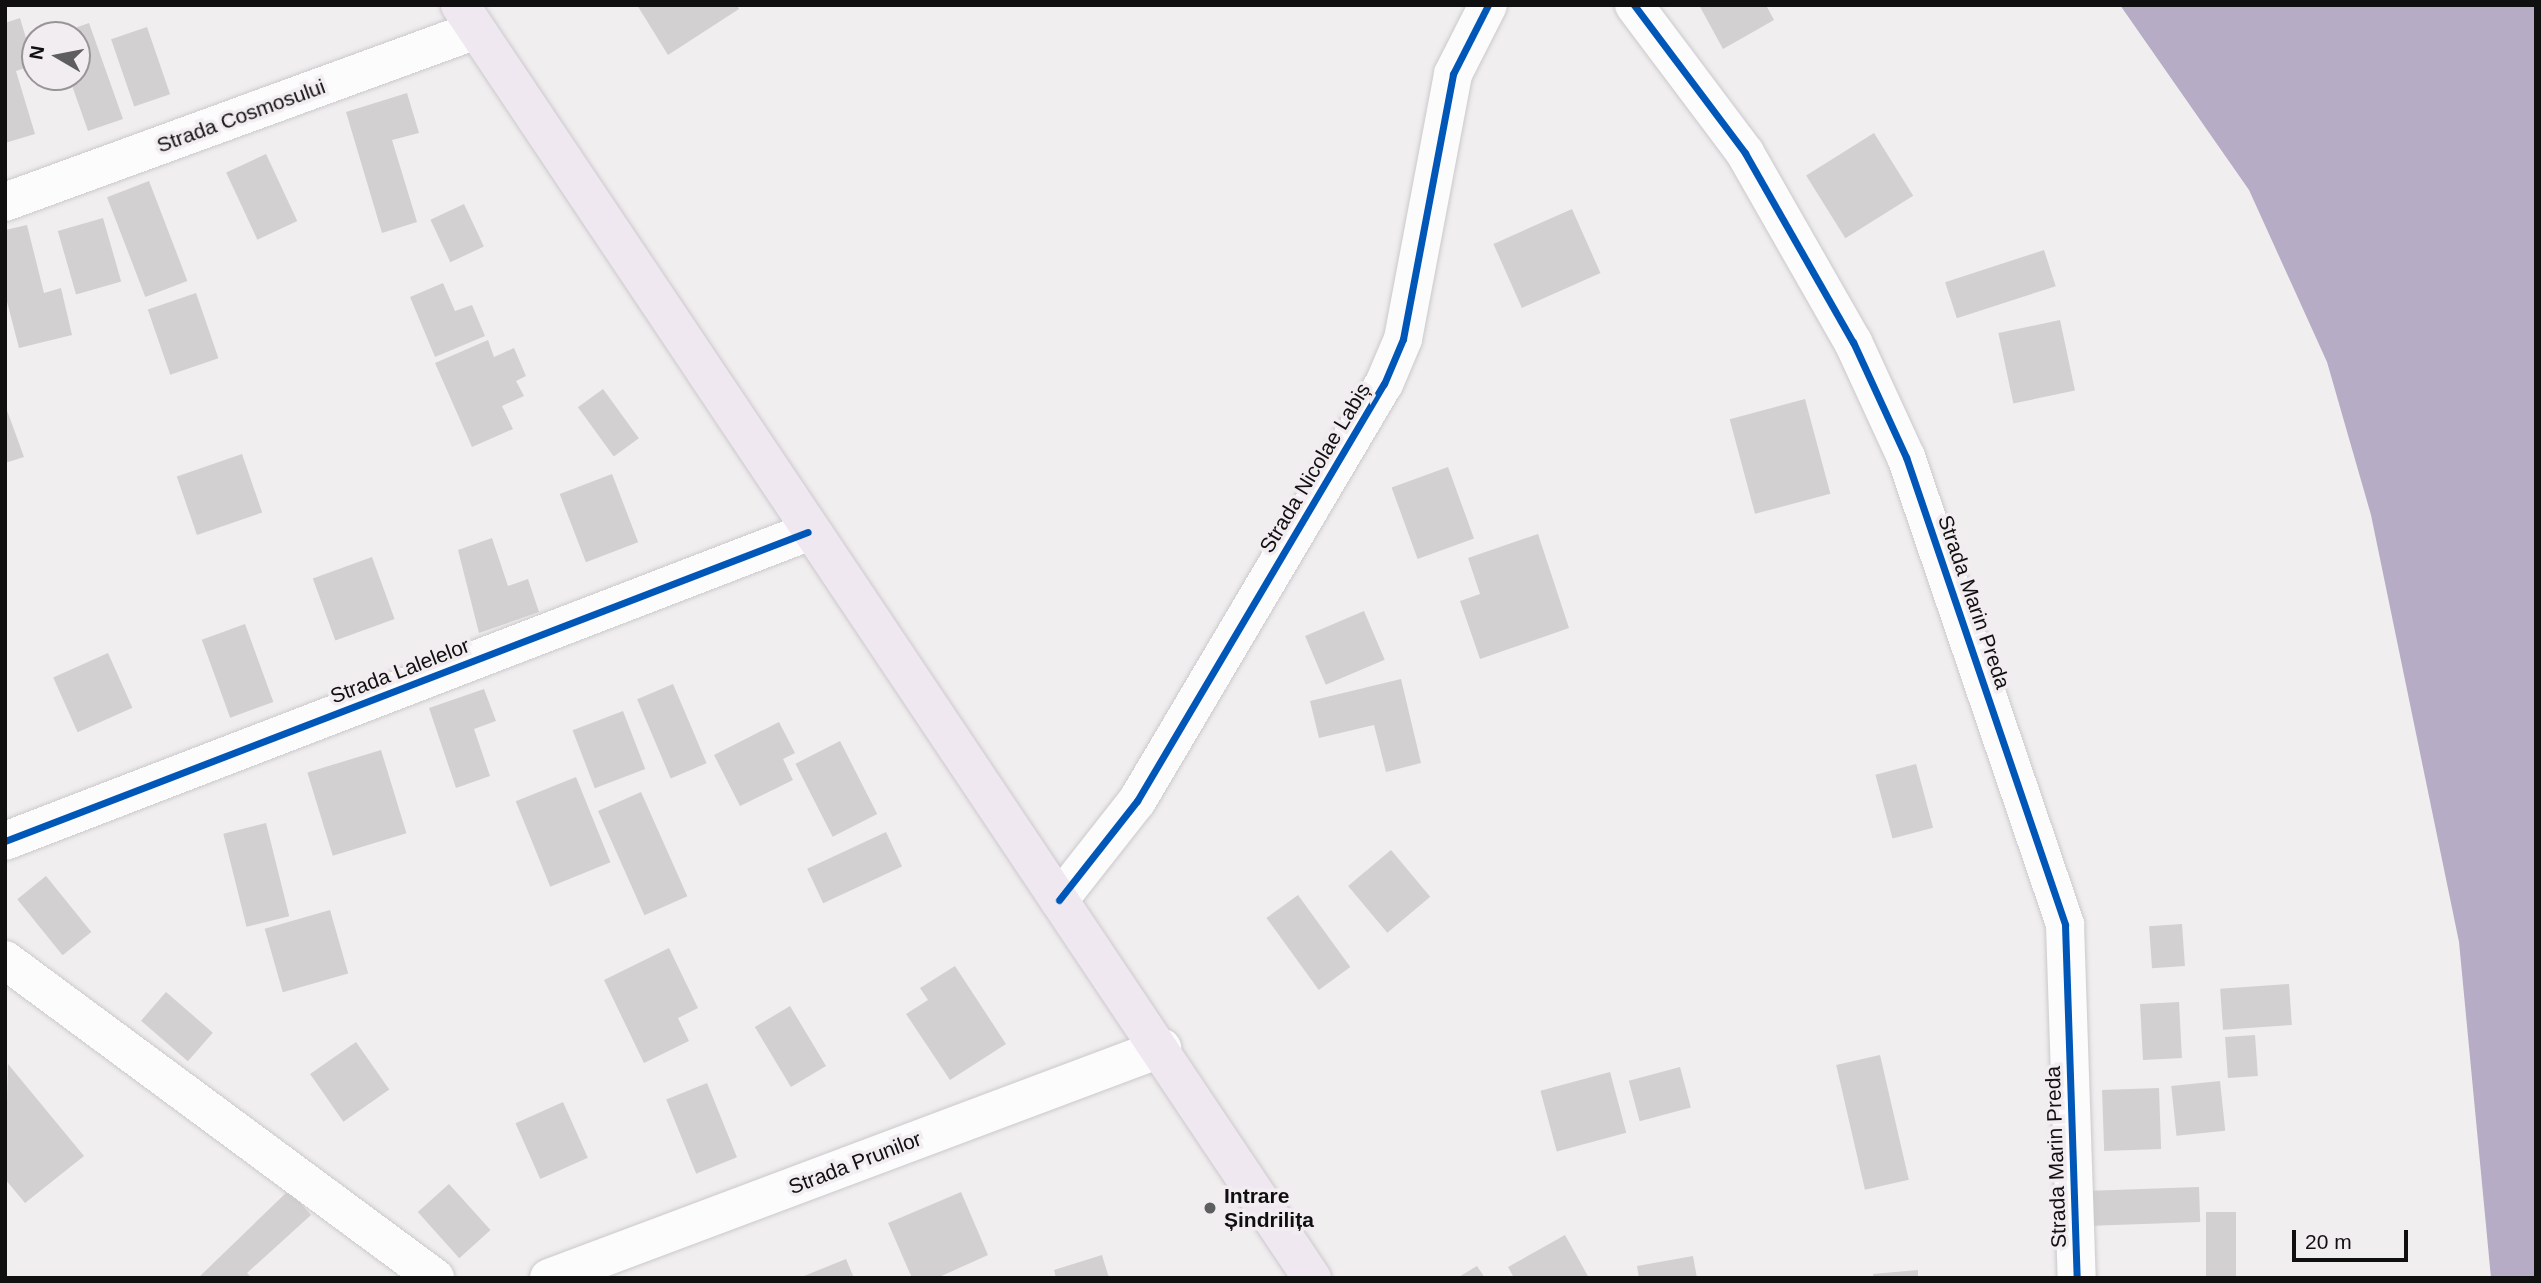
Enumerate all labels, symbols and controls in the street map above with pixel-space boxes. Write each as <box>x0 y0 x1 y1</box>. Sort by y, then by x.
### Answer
north arrow <box>21 21 91 91</box>
text: N <box>25 44 48 61</box>
street label: Strada Cosmosului <box>153 74 329 158</box>
street label: Strada Nicolae Labiș <box>1254 378 1376 558</box>
street label: Strada Marin Preda <box>1932 512 2016 692</box>
street label: Strada Lalelelor <box>327 633 473 709</box>
street label: Strada Marin Preda <box>2040 1066 2072 1248</box>
street label: Strada Prunilor <box>785 1126 925 1200</box>
place label: Intrare Șindrilița <box>1224 1183 1314 1233</box>
marker: Intrare Șindrilița <box>1202 1200 1218 1216</box>
scale bar <box>2296 1216 2412 1260</box>
text: 20 m <box>2305 1230 2352 1253</box>

